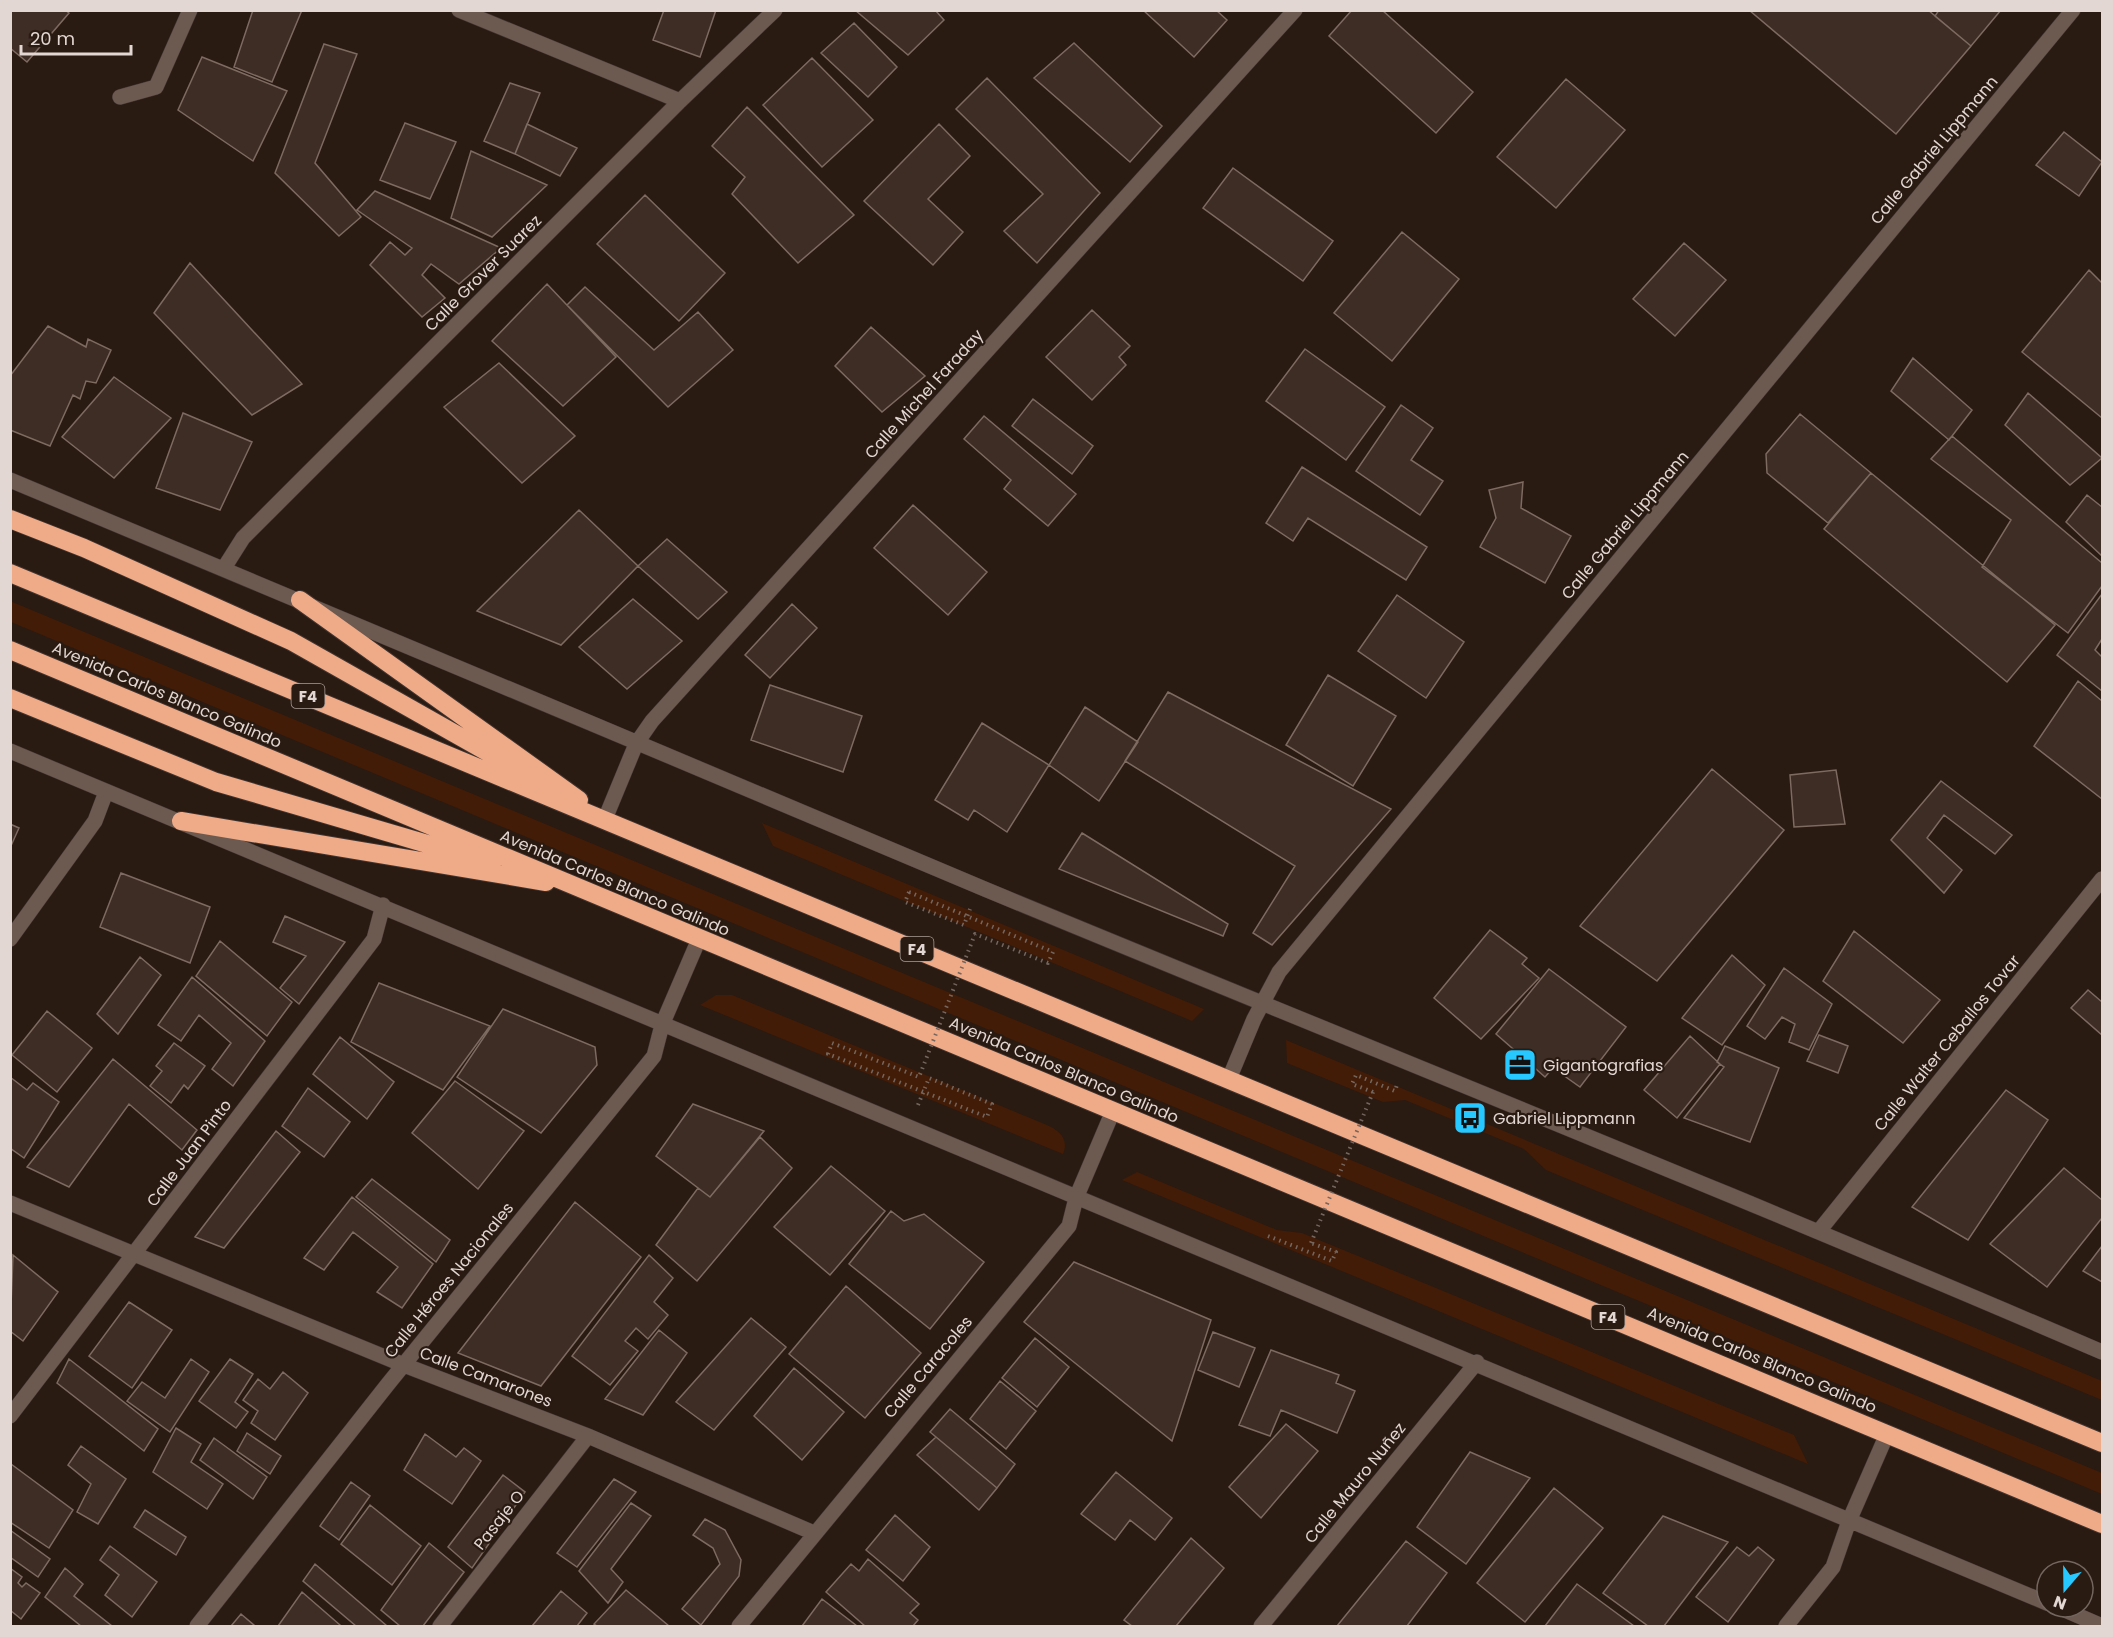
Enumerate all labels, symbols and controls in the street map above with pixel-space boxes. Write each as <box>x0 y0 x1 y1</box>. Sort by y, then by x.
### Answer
scale bar <box>21 18 130 56</box>
text: 20 m <box>30 26 75 51</box>
street label: Calle Gabriel Lippmann <box>1865 71 2003 229</box>
street label: Calle Grover Suarez <box>419 209 547 337</box>
street label: Calle Michel Faraday <box>859 324 989 464</box>
street label: Calle Gabriel Lippmann <box>1556 446 1694 604</box>
street label: Avenida Carlos Blanco Galindo <box>49 636 285 754</box>
road number: F4 <box>292 684 324 708</box>
street label: Avenida Carlos Blanco Galindo <box>497 824 733 942</box>
road number: F4 <box>900 937 934 961</box>
street label: Calle Walter Ceballos Tovar <box>1869 950 2025 1136</box>
street label: Avenida Carlos Blanco Galindo <box>946 1011 1182 1129</box>
office icon: Gigantografias <box>1502 1047 1538 1083</box>
place label: Gigantografias <box>1543 1054 1663 1077</box>
street label: Calle Juan Pinto <box>141 1095 237 1211</box>
bus stop icon: Gabriel Lippmann <box>1452 1100 1488 1136</box>
place label: Gabriel Lippmann <box>1493 1107 1635 1130</box>
street label: Calle Héroes Nacionales <box>379 1197 519 1363</box>
street label: Avenida Carlos Blanco Galindo <box>1644 1301 1880 1419</box>
road number: F4 <box>1592 1305 1624 1329</box>
street label: Calle Caracoles <box>878 1311 978 1423</box>
street label: Calle Camarones <box>416 1341 556 1413</box>
street label: Calle Mauro Nuñez <box>1299 1418 1411 1548</box>
street label: Pasaje O <box>468 1485 530 1555</box>
north arrow <box>2035 1559 2095 1619</box>
text: N <box>2050 1590 2070 1615</box>

